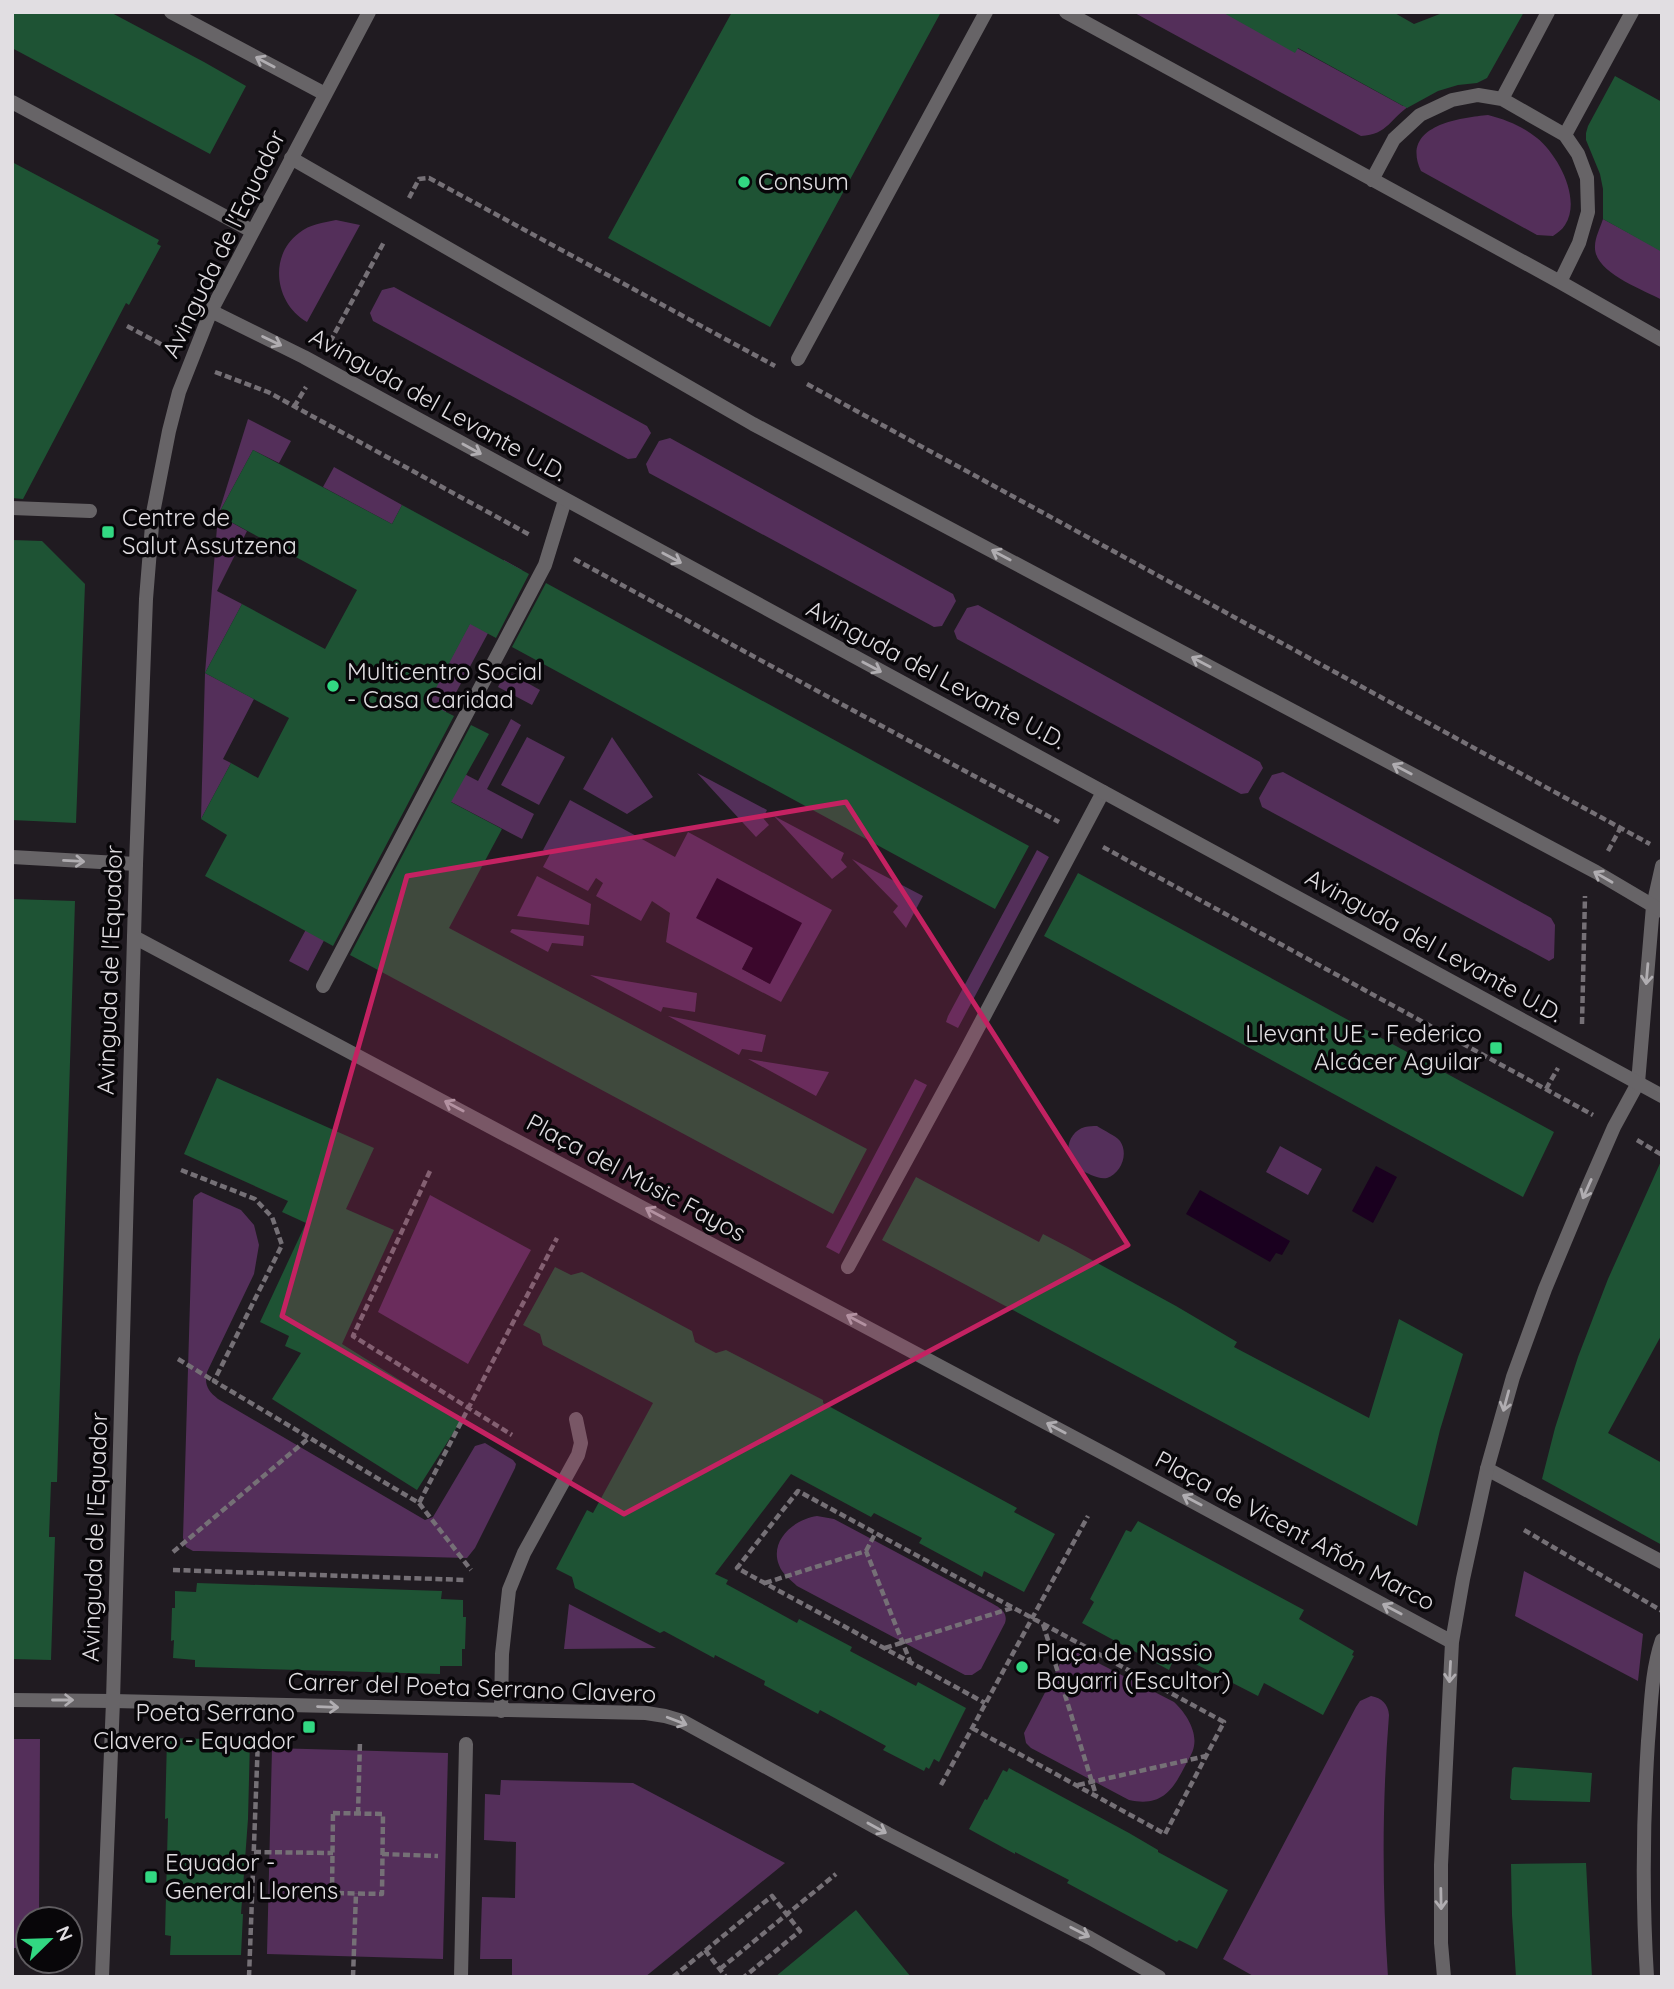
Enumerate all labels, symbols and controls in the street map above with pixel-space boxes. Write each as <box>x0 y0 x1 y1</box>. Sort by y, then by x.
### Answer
one-way arrow <box>255 55 276 68</box>
street label: Avinguda de l'Equador <box>155 125 291 362</box>
place label: Consum <box>758 166 849 196</box>
marker: Consum <box>736 174 752 190</box>
street label: Avinguda del Levante U.D. <box>305 321 572 487</box>
one-way arrow <box>261 335 282 349</box>
one-way arrow <box>461 443 482 456</box>
place label: Centre de Salut Assutzena <box>122 502 297 560</box>
marker: Centre de Salut Assutzena <box>100 524 116 540</box>
one-way arrow <box>991 548 1012 562</box>
one-way arrow <box>661 552 682 565</box>
street label: Avinguda del Levante U.D. <box>802 593 1071 755</box>
one-way arrow <box>1192 655 1212 669</box>
place label: Multicentro Social - Casa Caridad <box>347 656 543 714</box>
one-way arrow <box>861 660 882 674</box>
marker: Multicentro Social - Casa Caridad <box>325 678 341 694</box>
one-way arrow <box>1392 762 1413 776</box>
street label: Avinguda de l'Equador <box>90 845 128 1095</box>
one-way arrow <box>62 854 85 867</box>
street label: Avinguda del Levante U.D. <box>1301 862 1568 1028</box>
one-way arrow <box>1593 869 1613 883</box>
one-way arrow <box>1640 963 1653 985</box>
place label: Llevant UE - Federico Alcácer Aguilar <box>1245 1018 1482 1076</box>
marker: Llevant UE - Federico Alcácer Aguilar <box>1488 1040 1504 1056</box>
one-way arrow <box>444 1099 465 1113</box>
street label: Plaça del Músic Fayos <box>522 1107 751 1248</box>
one-way arrow <box>1580 1178 1593 1199</box>
one-way arrow <box>645 1206 666 1219</box>
one-way arrow <box>846 1313 866 1327</box>
one-way arrow <box>1499 1390 1512 1412</box>
street label: Avinguda de l'Equador <box>75 1412 113 1662</box>
one-way arrow <box>1046 1420 1067 1434</box>
street label: Plaça de Vicent Añón Marco <box>1150 1444 1440 1617</box>
one-way arrow <box>1182 1493 1202 1507</box>
one-way arrow <box>1382 1602 1402 1616</box>
place label: Plaça de Nassio Bayarri (Escultor) <box>1036 1637 1231 1695</box>
marker: Plaça de Nassio Bayarri (Escultor) <box>1014 1659 1030 1675</box>
one-way arrow <box>1443 1660 1456 1682</box>
street label: Carrer del Poeta Serrano Clavero <box>287 1666 657 1708</box>
one-way arrow <box>51 1694 74 1707</box>
place label: Poeta Serrano Clavero - Equador <box>93 1697 295 1755</box>
one-way arrow <box>316 1700 339 1713</box>
one-way arrow <box>666 1715 687 1728</box>
marker: Poeta Serrano Clavero - Equador <box>301 1719 317 1735</box>
one-way arrow <box>867 1821 887 1835</box>
place label: Equador - General Llorens <box>165 1847 338 1905</box>
marker: Equador - General Llorens <box>143 1869 159 1885</box>
one-way arrow <box>1434 1887 1448 1910</box>
north arrow <box>14 1905 84 1975</box>
text: N <box>51 1922 78 1944</box>
one-way arrow <box>1069 1926 1090 1940</box>

